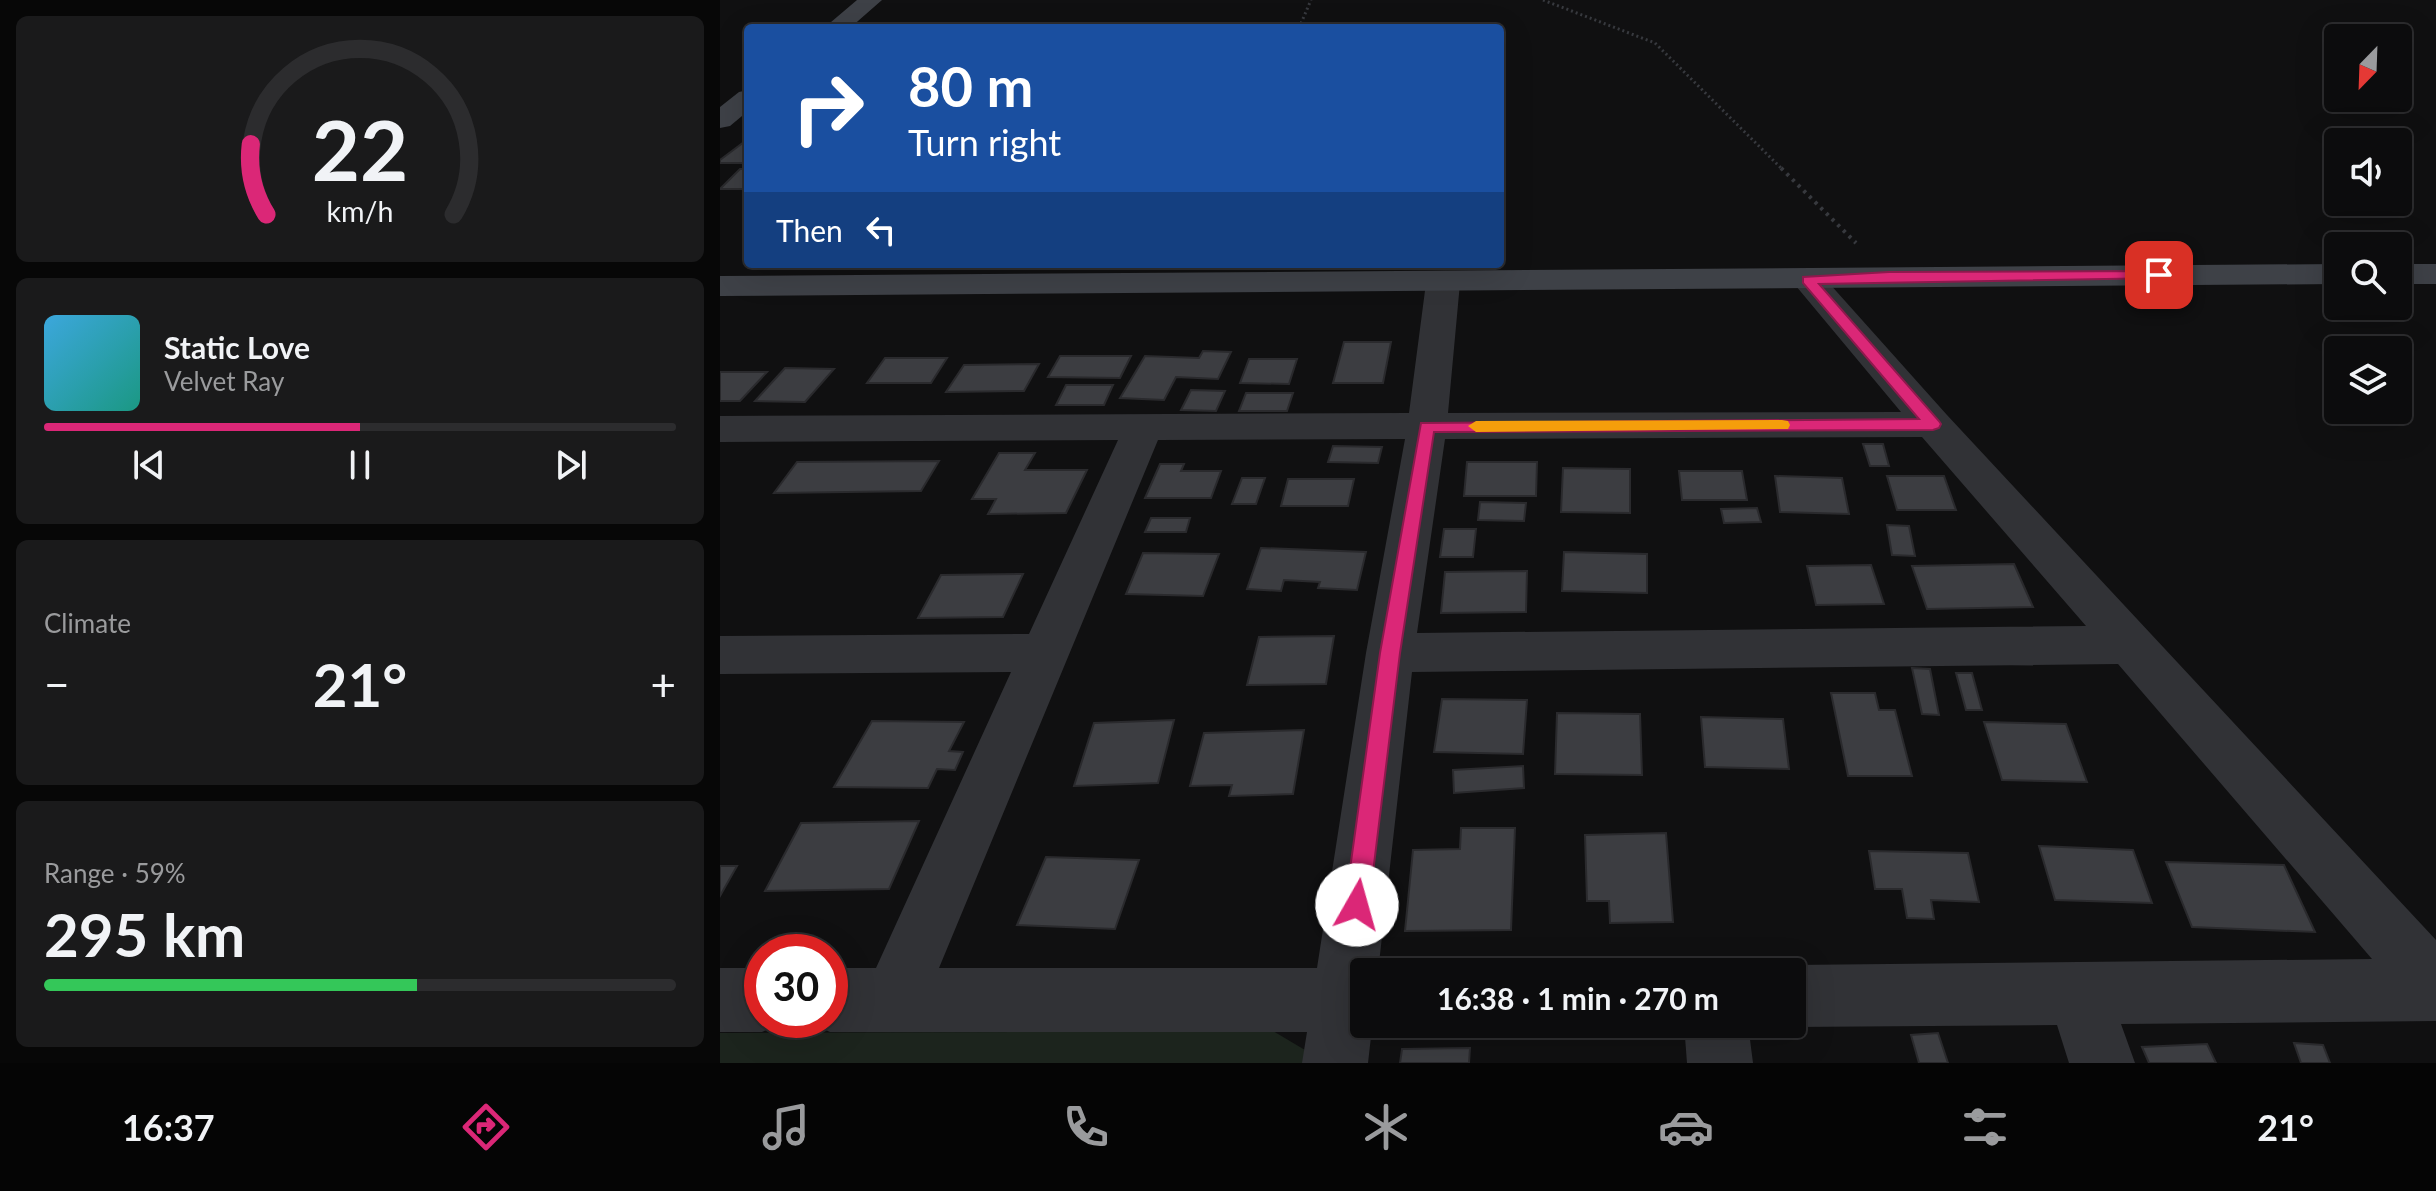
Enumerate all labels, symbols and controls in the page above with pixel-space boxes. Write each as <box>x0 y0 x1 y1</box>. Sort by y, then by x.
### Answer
north arrow <box>2324 24 2412 112</box>
map controls <box>2324 24 2412 424</box>
text: 80 m <box>908 52 1033 119</box>
icon: right <box>776 56 880 160</box>
text: 22 <box>312 98 408 198</box>
text: Turn right <box>908 120 1061 164</box>
button: sound <box>2324 128 2412 216</box>
text: km/h <box>327 194 393 228</box>
icon: left <box>859 208 903 252</box>
text: Then <box>776 212 843 248</box>
button: search <box>2324 232 2412 320</box>
pin <box>2125 241 2193 309</box>
icon: arrive <box>2137 253 2181 297</box>
text: Static Love <box>164 329 310 365</box>
button: layers <box>2324 336 2412 424</box>
text: Velvet Ray <box>164 365 284 397</box>
icon: previous <box>127 443 171 487</box>
icon: pause <box>338 443 382 487</box>
icon: next <box>549 443 593 487</box>
text: Climate <box>44 607 131 639</box>
text: 21° <box>313 648 407 720</box>
text: − <box>44 658 70 710</box>
text: + <box>650 658 676 710</box>
text: Range · 59% <box>44 857 186 889</box>
position arrow <box>1315 863 1399 947</box>
text: 295 km <box>44 898 245 970</box>
speed limit sign: 30 <box>744 934 848 1038</box>
text: 16:38 · 1 min · 270 m <box>1437 980 1719 1016</box>
icon: directions <box>458 1099 514 1155</box>
icon: music <box>758 1099 814 1155</box>
icon: phone <box>1058 1099 1114 1155</box>
icon: climate <box>1358 1099 1414 1155</box>
icon: car <box>1658 1099 1714 1155</box>
icon: filters <box>1957 1099 2013 1155</box>
text: 16:37 <box>122 1105 215 1149</box>
text: 21° <box>2257 1105 2314 1149</box>

